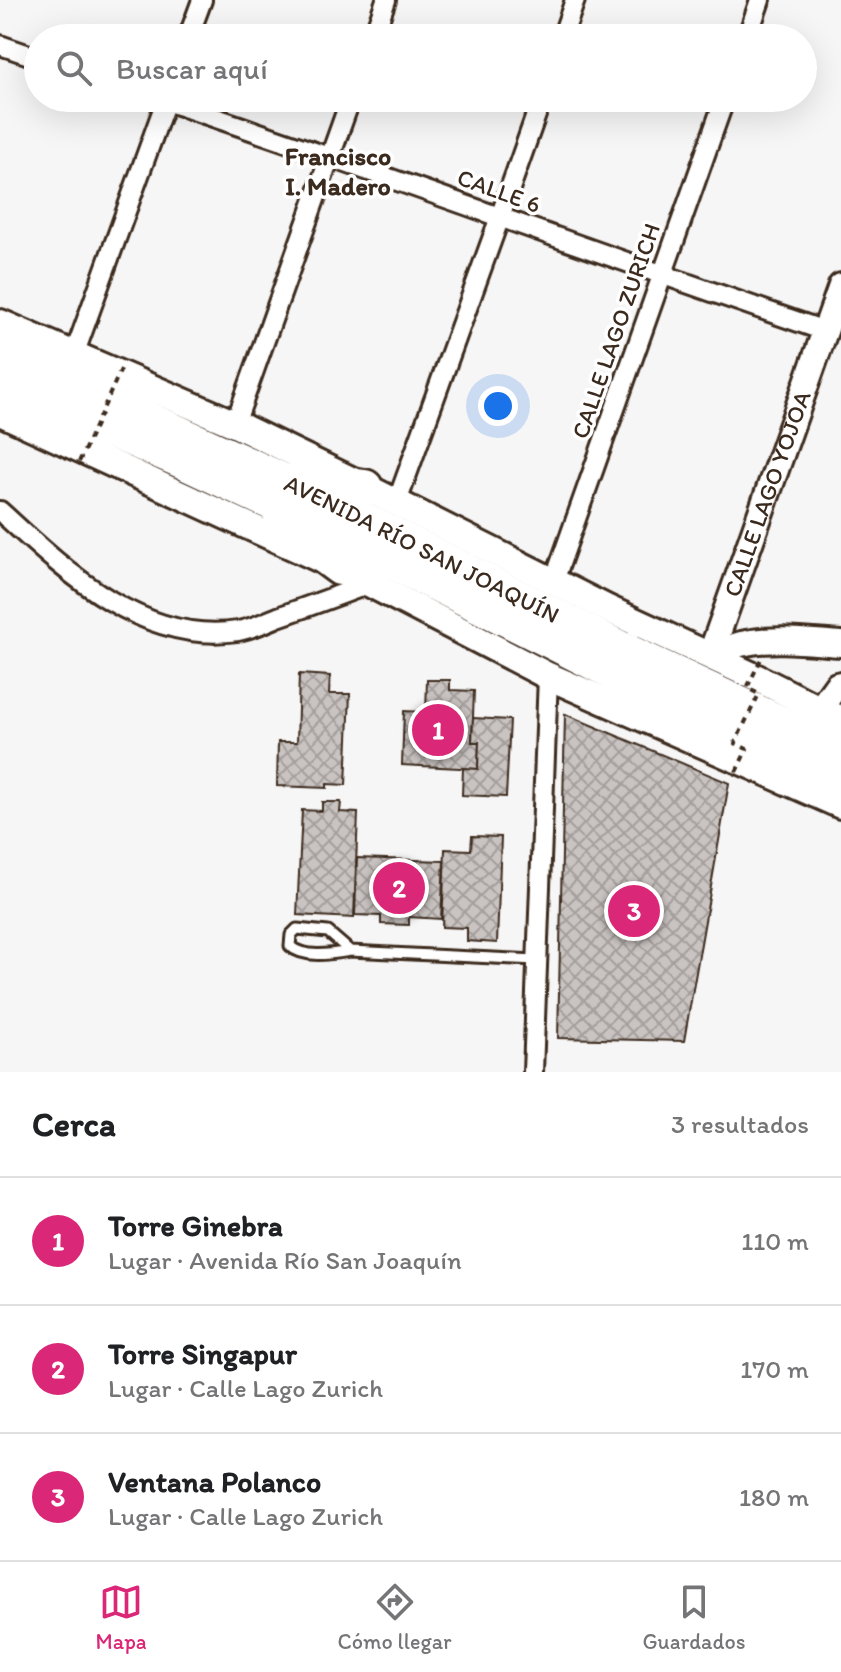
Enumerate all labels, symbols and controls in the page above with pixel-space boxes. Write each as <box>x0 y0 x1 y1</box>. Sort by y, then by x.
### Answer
search box <box>24 24 817 112</box>
icon: search <box>52 46 96 90</box>
text: Buscar aquí <box>116 50 268 87</box>
district label: Francisco I. Madero <box>285 140 391 202</box>
street label: CALLE 6 <box>454 162 545 219</box>
street label: CALLE LAGO ZURICH <box>565 219 666 442</box>
your location <box>478 386 518 426</box>
street label: CALLE LAGO YOJOA <box>717 387 817 600</box>
street label: AVENIDA RÍO SAN JOAQUÍN <box>280 468 564 629</box>
pin: 1 <box>412 700 464 760</box>
pin: 2 <box>373 858 425 918</box>
pin: 3 <box>608 881 660 941</box>
text: Cerca <box>32 1104 116 1145</box>
text: 3 resultados <box>671 1108 809 1140</box>
text: Torre Ginebra <box>108 1207 283 1244</box>
text: 1 <box>52 1225 64 1257</box>
text: 110 m <box>741 1225 809 1257</box>
text: Lugar · Avenida Río San Joaquín <box>108 1244 462 1276</box>
text: Torre Singapur <box>108 1335 297 1372</box>
text: 2 <box>51 1353 65 1385</box>
text: 170 m <box>740 1353 809 1385</box>
text: Lugar · Calle Lago Zurich <box>108 1372 383 1404</box>
text: Ventana Polanco <box>108 1463 321 1500</box>
text: 3 <box>51 1481 65 1513</box>
text: 180 m <box>739 1481 809 1513</box>
text: Lugar · Calle Lago Zurich <box>108 1500 383 1532</box>
tab: Mapa <box>95 1580 147 1655</box>
tab: Cómo llegar <box>338 1580 452 1655</box>
tab: Guardados <box>642 1580 746 1655</box>

